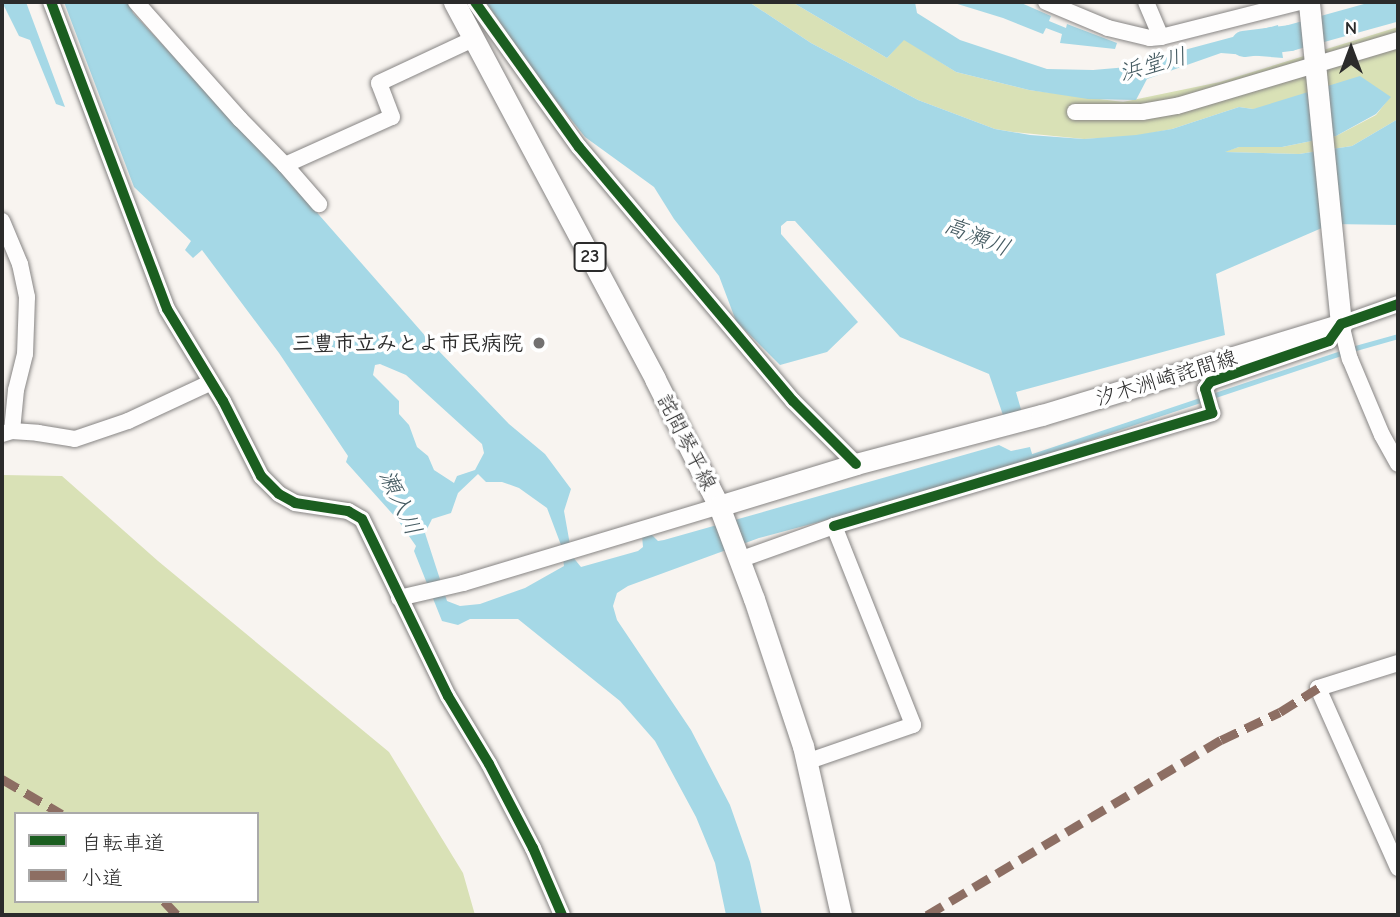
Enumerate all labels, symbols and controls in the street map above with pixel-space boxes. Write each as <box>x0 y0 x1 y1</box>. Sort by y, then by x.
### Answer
north arrow <box>1316 14 1386 84</box>
text: N <box>1345 17 1357 39</box>
water label: 浜堂川 <box>1116 43 1190 87</box>
water label: 高瀬川 <box>940 211 1014 263</box>
road number: 23 <box>572 242 608 272</box>
place label: 三豊市立みとよ市民病院 <box>292 330 523 356</box>
marker: 三豊市立みとよ市民病院 <box>529 333 549 353</box>
street label: 汐木洲崎詫間線 <box>1092 344 1240 412</box>
street label: 詫間琴平線 <box>652 390 722 494</box>
water label: 瀬入川 <box>373 466 427 540</box>
legend <box>14 812 259 903</box>
text: 自転車道 <box>81 831 165 855</box>
text: 小道 <box>81 866 123 890</box>

